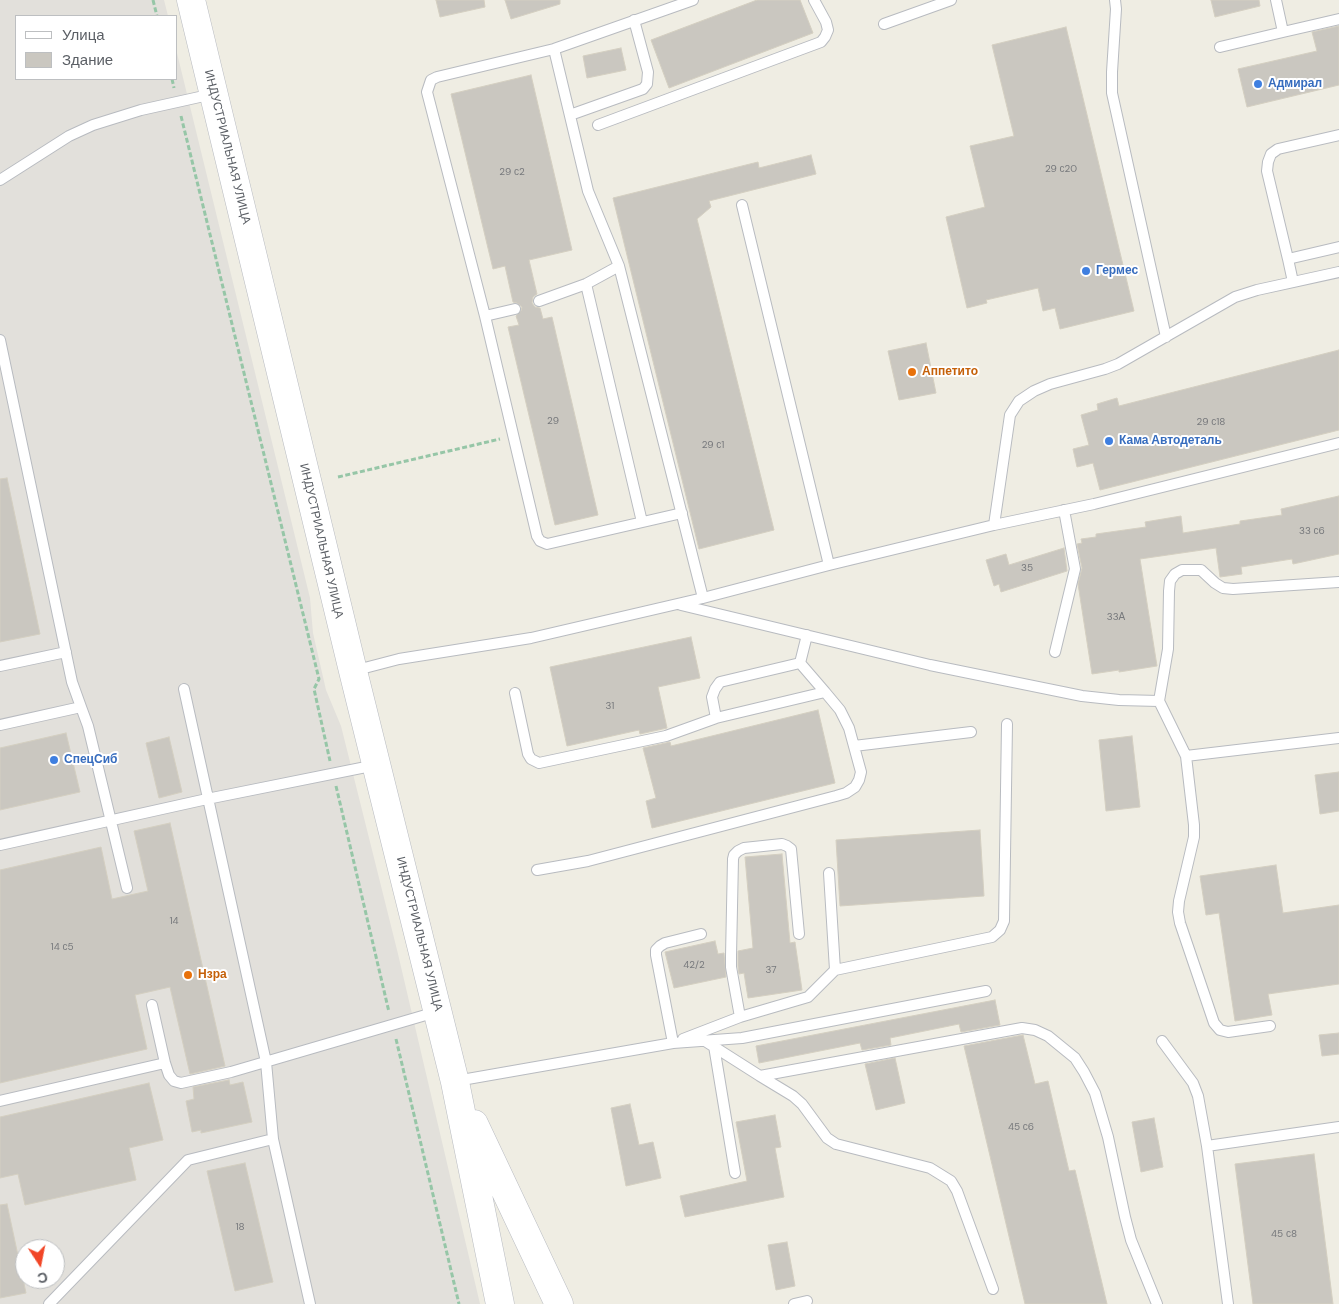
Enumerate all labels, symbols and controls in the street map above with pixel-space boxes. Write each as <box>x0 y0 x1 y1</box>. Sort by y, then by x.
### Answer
legend <box>15 15 178 80</box>
text: Улица <box>62 25 105 45</box>
text: Здание <box>62 50 113 70</box>
street label: ИНДУСТРИАЛЬНАЯ УЛИЦА <box>201 68 253 226</box>
place label: Адмирал <box>1268 77 1322 91</box>
marker: Адмирал <box>1252 78 1264 90</box>
house number: 29 с20 <box>1045 163 1077 175</box>
house number: 29 с2 <box>499 166 525 178</box>
place label: Гермес <box>1096 264 1138 278</box>
marker: Гермес <box>1080 265 1092 277</box>
place label: Аппетито <box>922 365 978 379</box>
marker: Аппетито <box>906 366 918 378</box>
house number: 29 <box>547 415 559 427</box>
house number: 29 с18 <box>1197 416 1225 428</box>
place label: Кама Автодеталь <box>1119 434 1222 448</box>
marker: Кама Автодеталь <box>1103 435 1115 447</box>
house number: 29 с1 <box>702 439 724 451</box>
street label: ИНДУСТРИАЛЬНАЯ УЛИЦА <box>296 462 346 620</box>
house number: 33 с6 <box>1299 525 1325 537</box>
house number: 35 <box>1021 562 1033 574</box>
house number: 33А <box>1107 611 1125 623</box>
house number: 31 <box>606 700 614 712</box>
place label: СпецСиб <box>64 753 117 767</box>
marker: СпецСиб <box>48 754 60 766</box>
street label: ИНДУСТРИАЛЬНАЯ УЛИЦА <box>393 855 445 1013</box>
house number: 14 <box>169 915 179 927</box>
house number: 14 с5 <box>51 941 73 953</box>
house number: 42/2 <box>683 959 705 971</box>
house number: 37 <box>765 964 777 976</box>
place label: Нзра <box>198 968 227 982</box>
marker: Нзра <box>182 969 194 981</box>
house number: 45 с6 <box>1008 1121 1034 1133</box>
house number: 18 <box>235 1221 245 1233</box>
house number: 45 с8 <box>1271 1228 1297 1240</box>
north arrow <box>15 1239 65 1289</box>
text: С <box>36 1268 49 1288</box>

